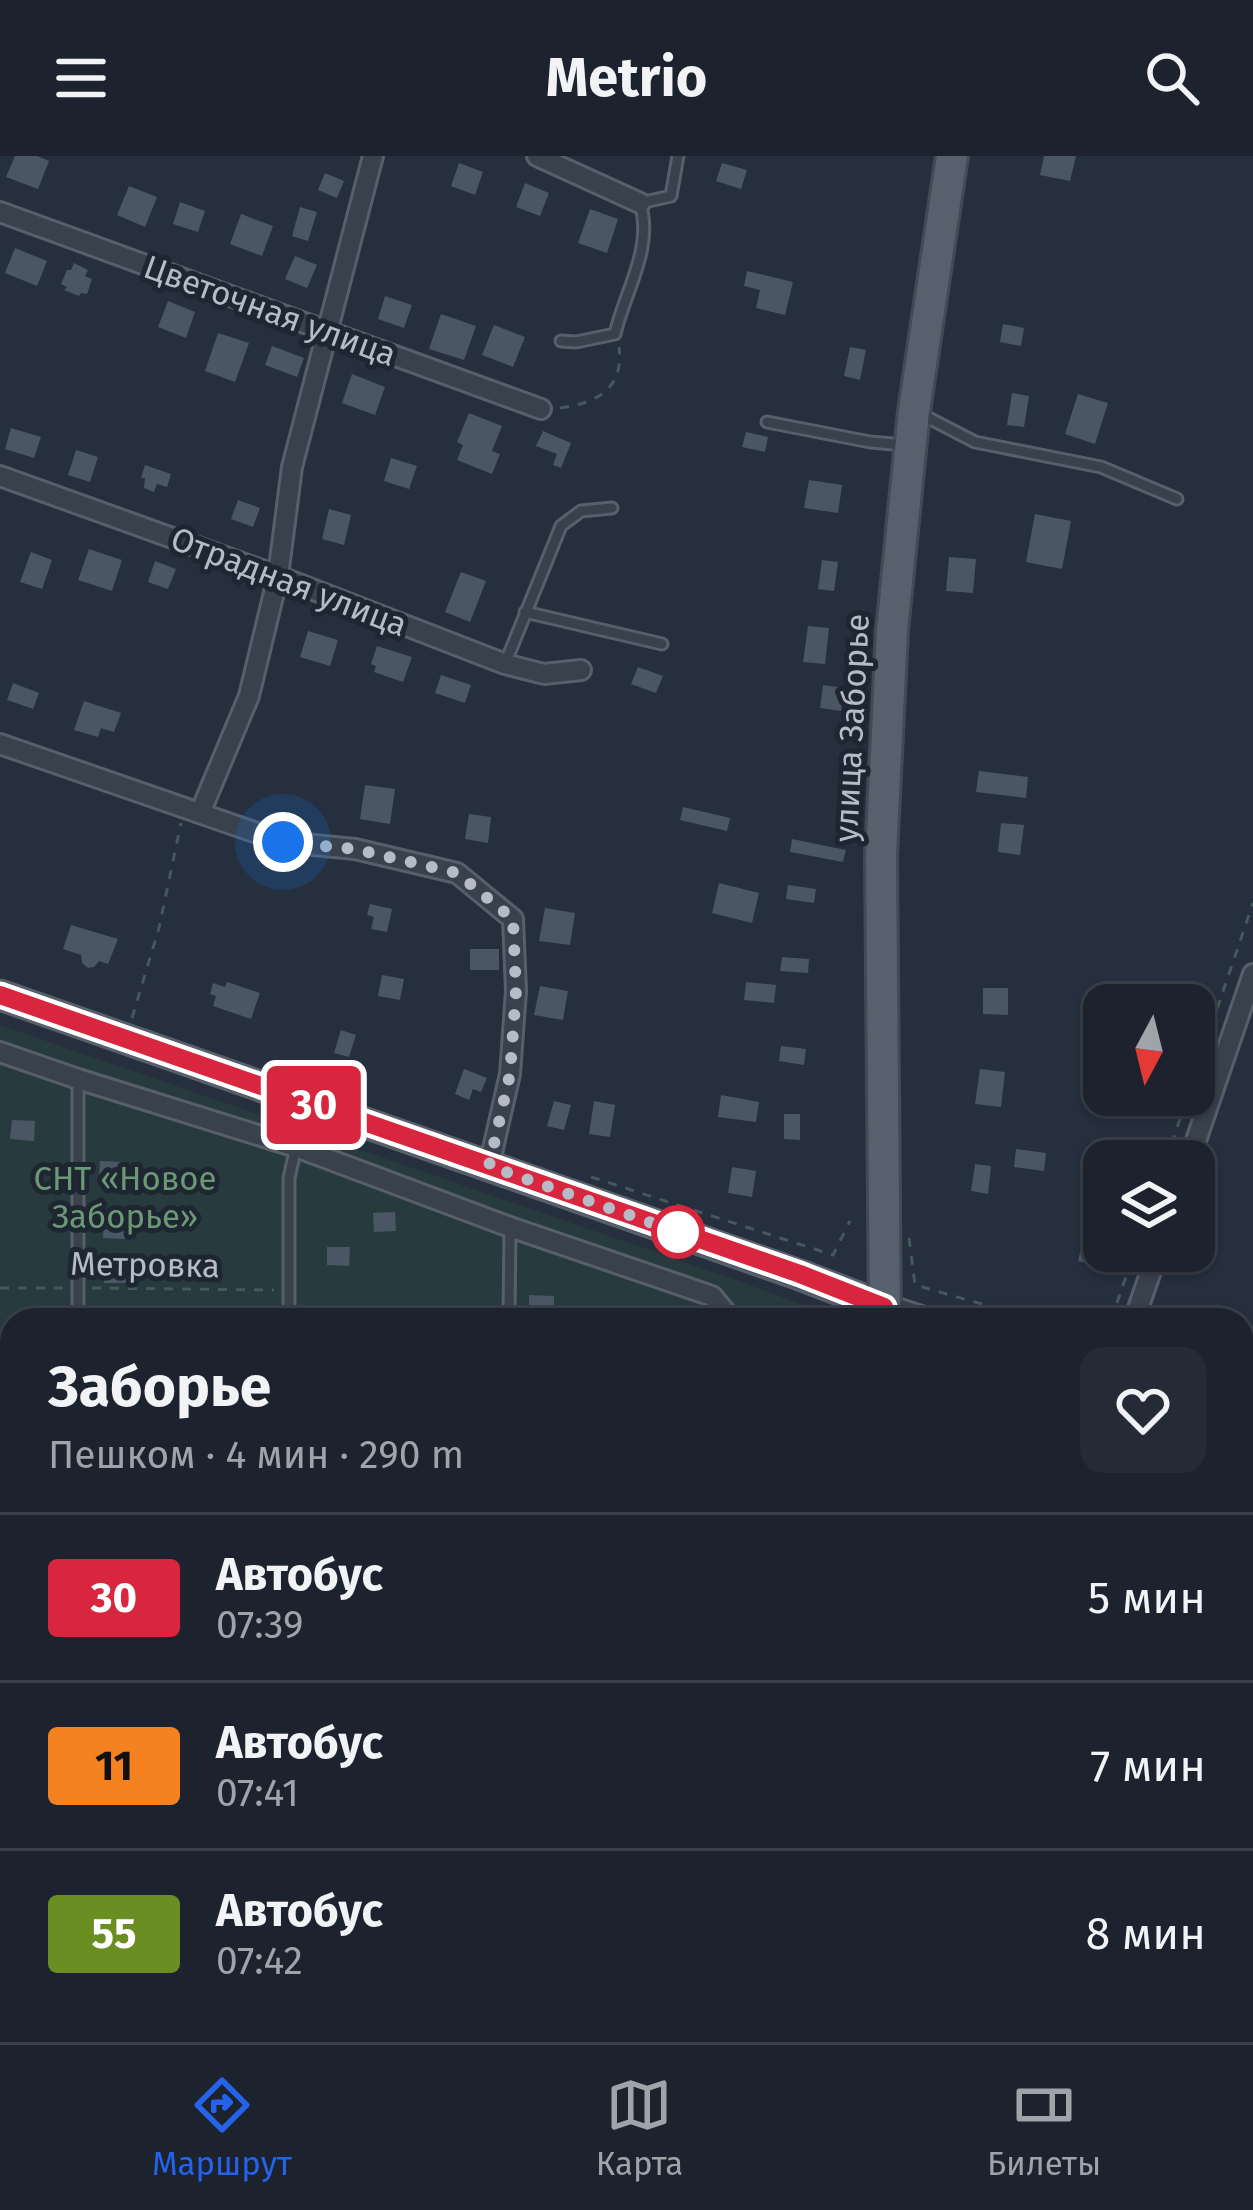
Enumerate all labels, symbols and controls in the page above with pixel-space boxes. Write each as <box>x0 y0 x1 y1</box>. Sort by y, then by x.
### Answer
icon: menu <box>48 45 114 111</box>
icon: search <box>1139 45 1205 111</box>
text: Metrio <box>546 46 707 110</box>
street label: Цветочная улица <box>138 247 402 375</box>
street label: Отрадная улица <box>165 519 413 645</box>
street label: улица Заборье <box>826 613 878 843</box>
your location <box>253 812 313 872</box>
north arrow <box>1083 984 1215 1116</box>
map controls <box>1083 984 1215 1272</box>
line badge: 30 <box>260 1066 368 1144</box>
text: 30 <box>291 1080 337 1130</box>
button: layers <box>1083 1140 1215 1272</box>
park label: СНТ «Новое Заборье» <box>33 1159 217 1237</box>
unlabelled marker <box>653 1207 703 1257</box>
street label: Метровка <box>70 1244 220 1286</box>
button: heart <box>1080 1347 1206 1473</box>
text: Заборье <box>48 1353 271 1421</box>
text: Пешком · 4 мин · 290 m <box>48 1432 464 1478</box>
text: Автобус <box>216 1548 383 1602</box>
text: 5 мин <box>1088 1571 1206 1625</box>
text: 30 <box>91 1573 137 1623</box>
text: 07:39 <box>216 1602 303 1648</box>
text: Автобус <box>216 1716 383 1770</box>
text: 7 мин <box>1090 1739 1206 1793</box>
text: 11 <box>95 1741 133 1791</box>
text: 07:41 <box>216 1770 299 1816</box>
text: Автобус <box>216 1884 383 1938</box>
text: 8 мин <box>1085 1907 1206 1961</box>
text: 55 <box>92 1909 136 1959</box>
text: 07:42 <box>216 1938 303 1984</box>
tab: Маршрут <box>152 2072 292 2184</box>
tab: Карта <box>596 2072 683 2184</box>
tab: Билеты <box>987 2072 1101 2184</box>

